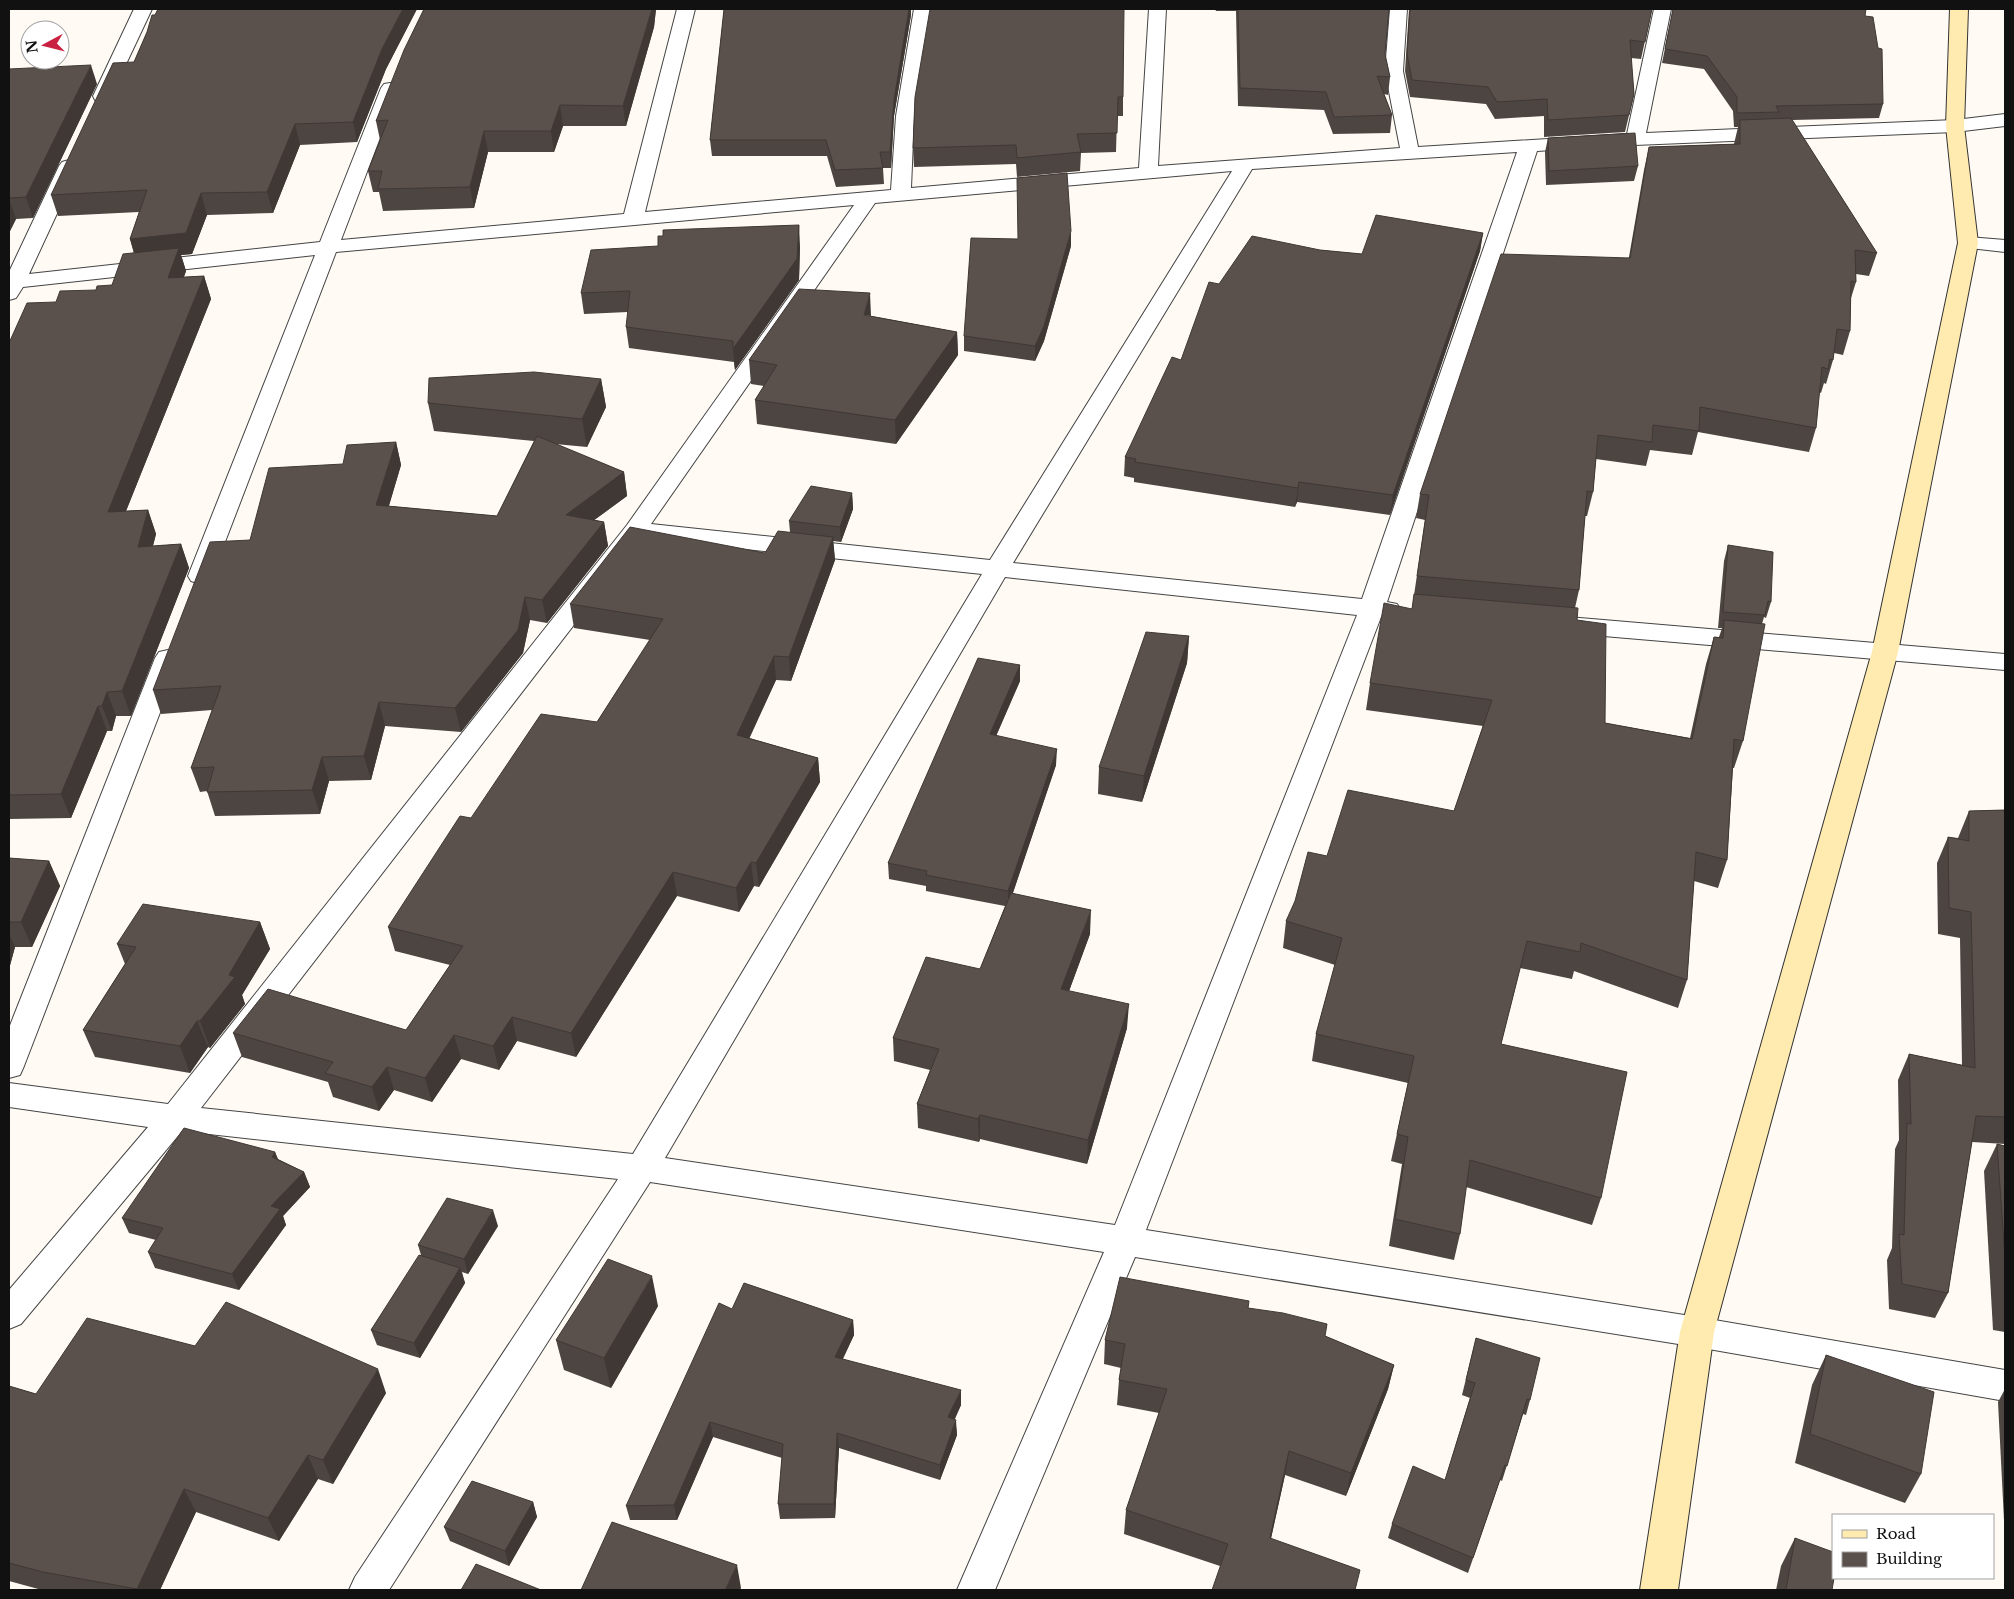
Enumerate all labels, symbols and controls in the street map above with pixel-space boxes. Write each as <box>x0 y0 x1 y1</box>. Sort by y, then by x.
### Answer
north arrow <box>20 20 70 70</box>
text: N <box>22 39 42 54</box>
legend <box>1832 1514 1994 1579</box>
text: Road <box>1876 1524 1916 1543</box>
text: Building <box>1876 1549 1943 1568</box>

